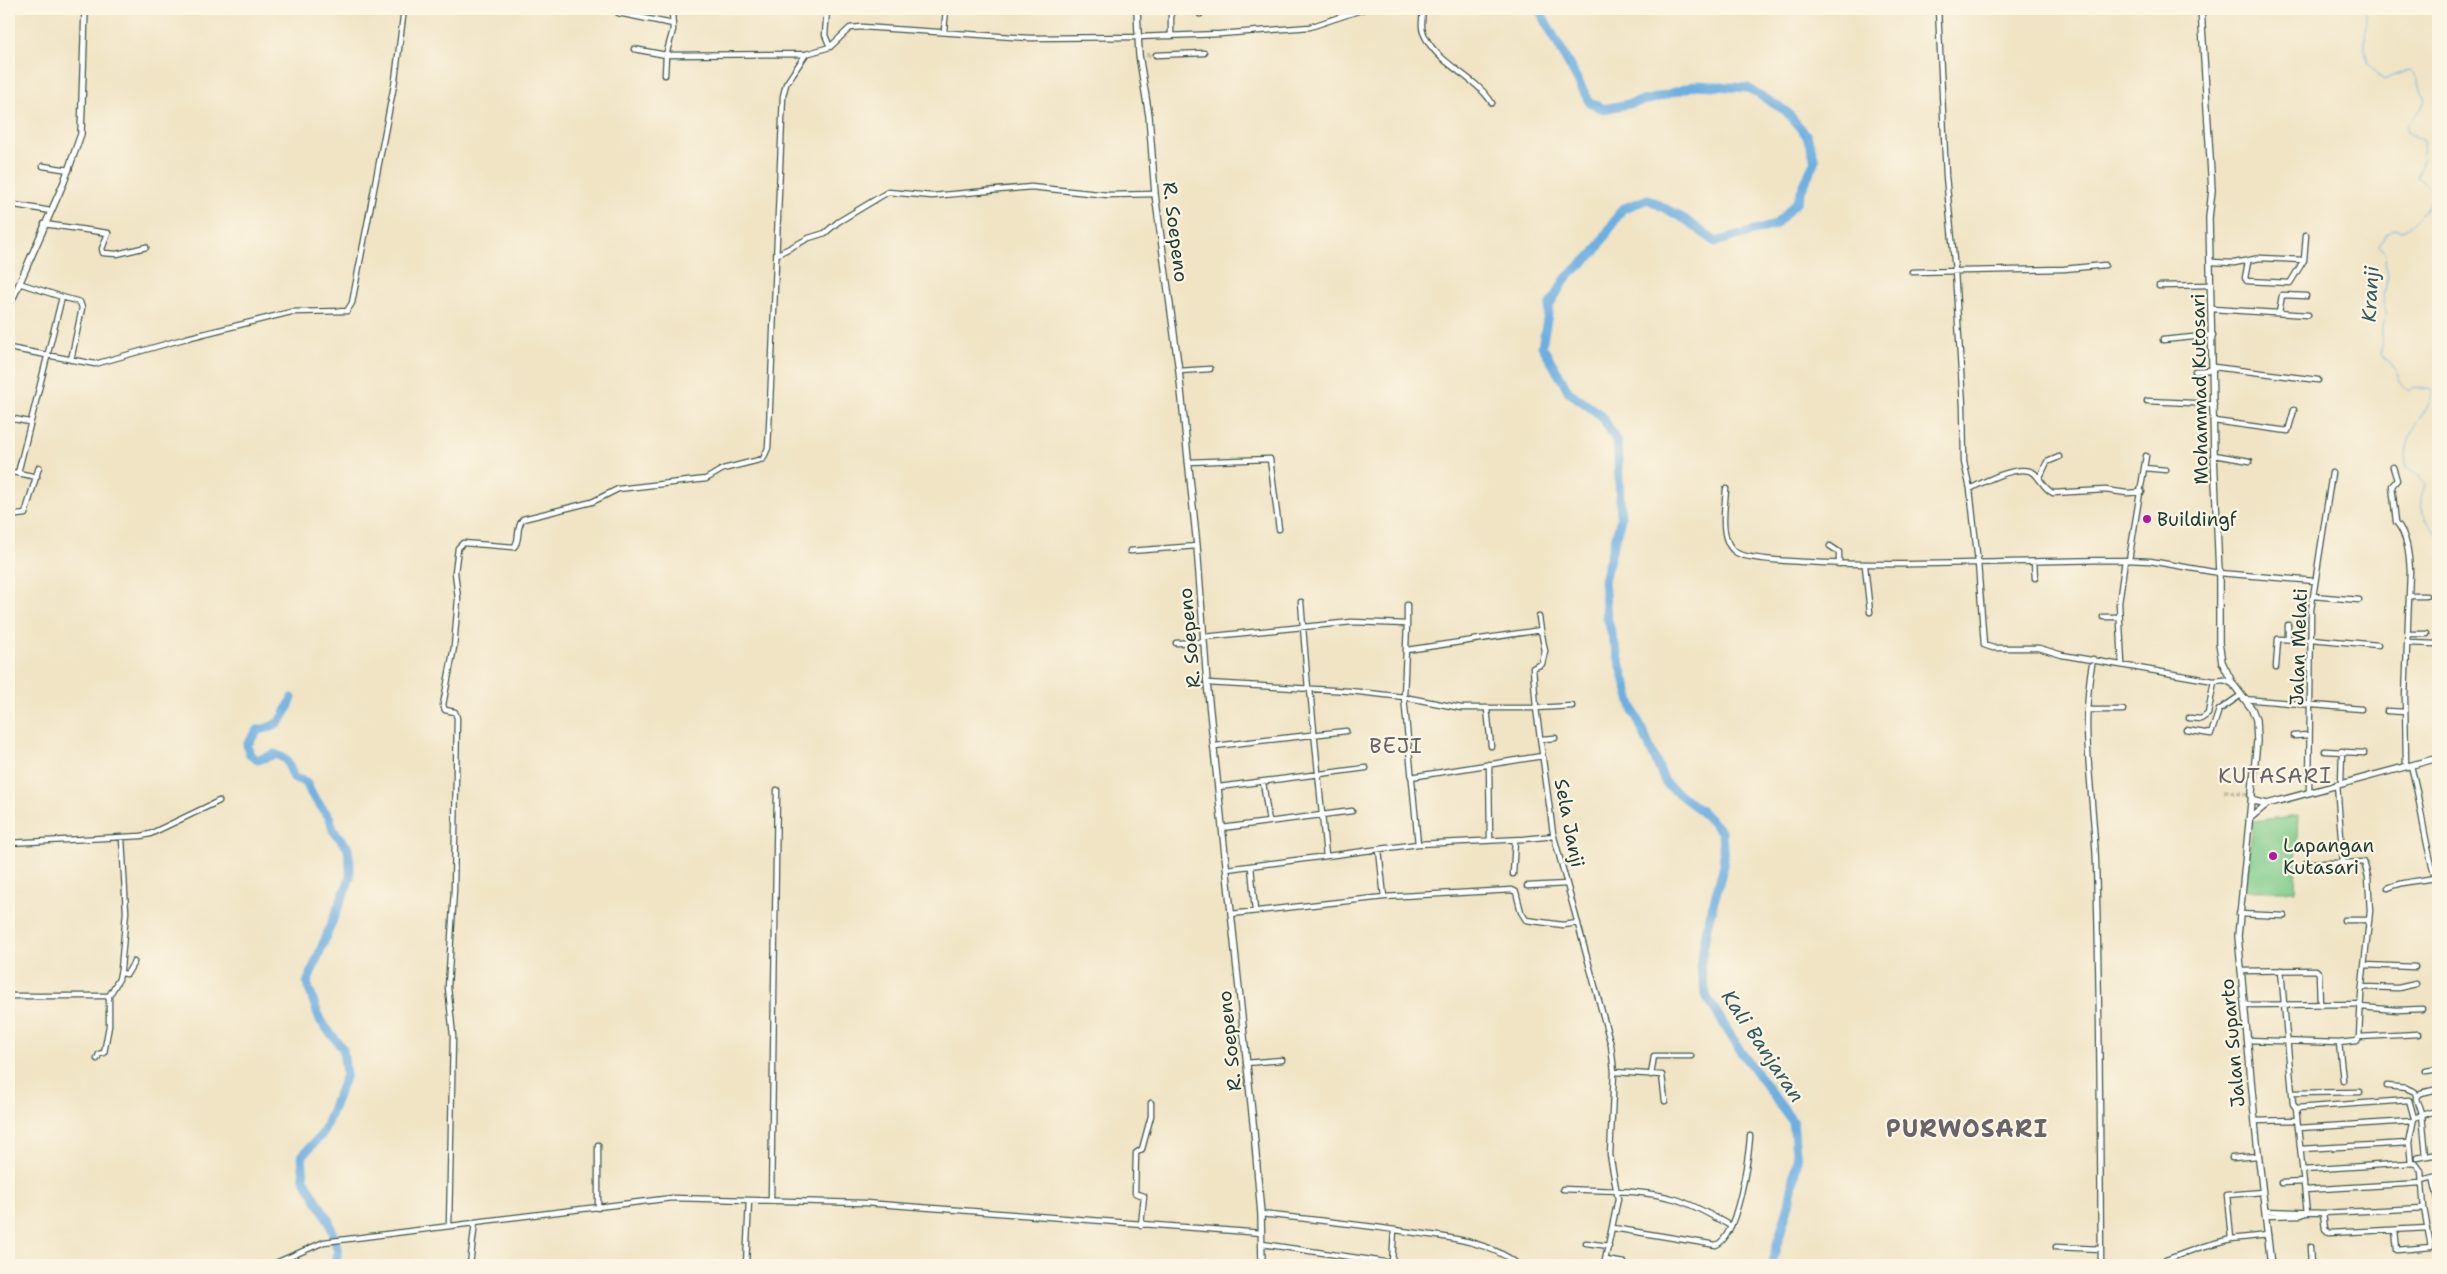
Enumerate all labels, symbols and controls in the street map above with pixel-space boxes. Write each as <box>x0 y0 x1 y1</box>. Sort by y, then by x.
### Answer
street label: R. Soepeno <box>1157 181 1194 284</box>
water label: Kranji <box>2356 265 2384 323</box>
street label: Mohammad Kutosari <box>2185 293 2214 485</box>
place label: Buildingf <box>2157 507 2238 532</box>
marker: Buildingf <box>2141 513 2153 525</box>
street label: R. Soepeno <box>1173 587 1206 689</box>
street label: Jalan Melati <box>2284 588 2313 706</box>
district label: BEJI <box>1369 732 1423 760</box>
district label: KUTASARI <box>2218 762 2332 790</box>
street label: Sela Janji <box>1549 777 1590 870</box>
place label: Lapangan Kutasari <box>2283 833 2374 880</box>
marker: Lapangan Kutasari <box>2267 850 2279 862</box>
street label: Jalan Suparto <box>2214 977 2251 1109</box>
water label: Kali Banjaran <box>1716 985 1810 1107</box>
street label: R. Soepeno <box>1212 990 1247 1092</box>
district label: PURWOSARI <box>1886 1113 2048 1145</box>

